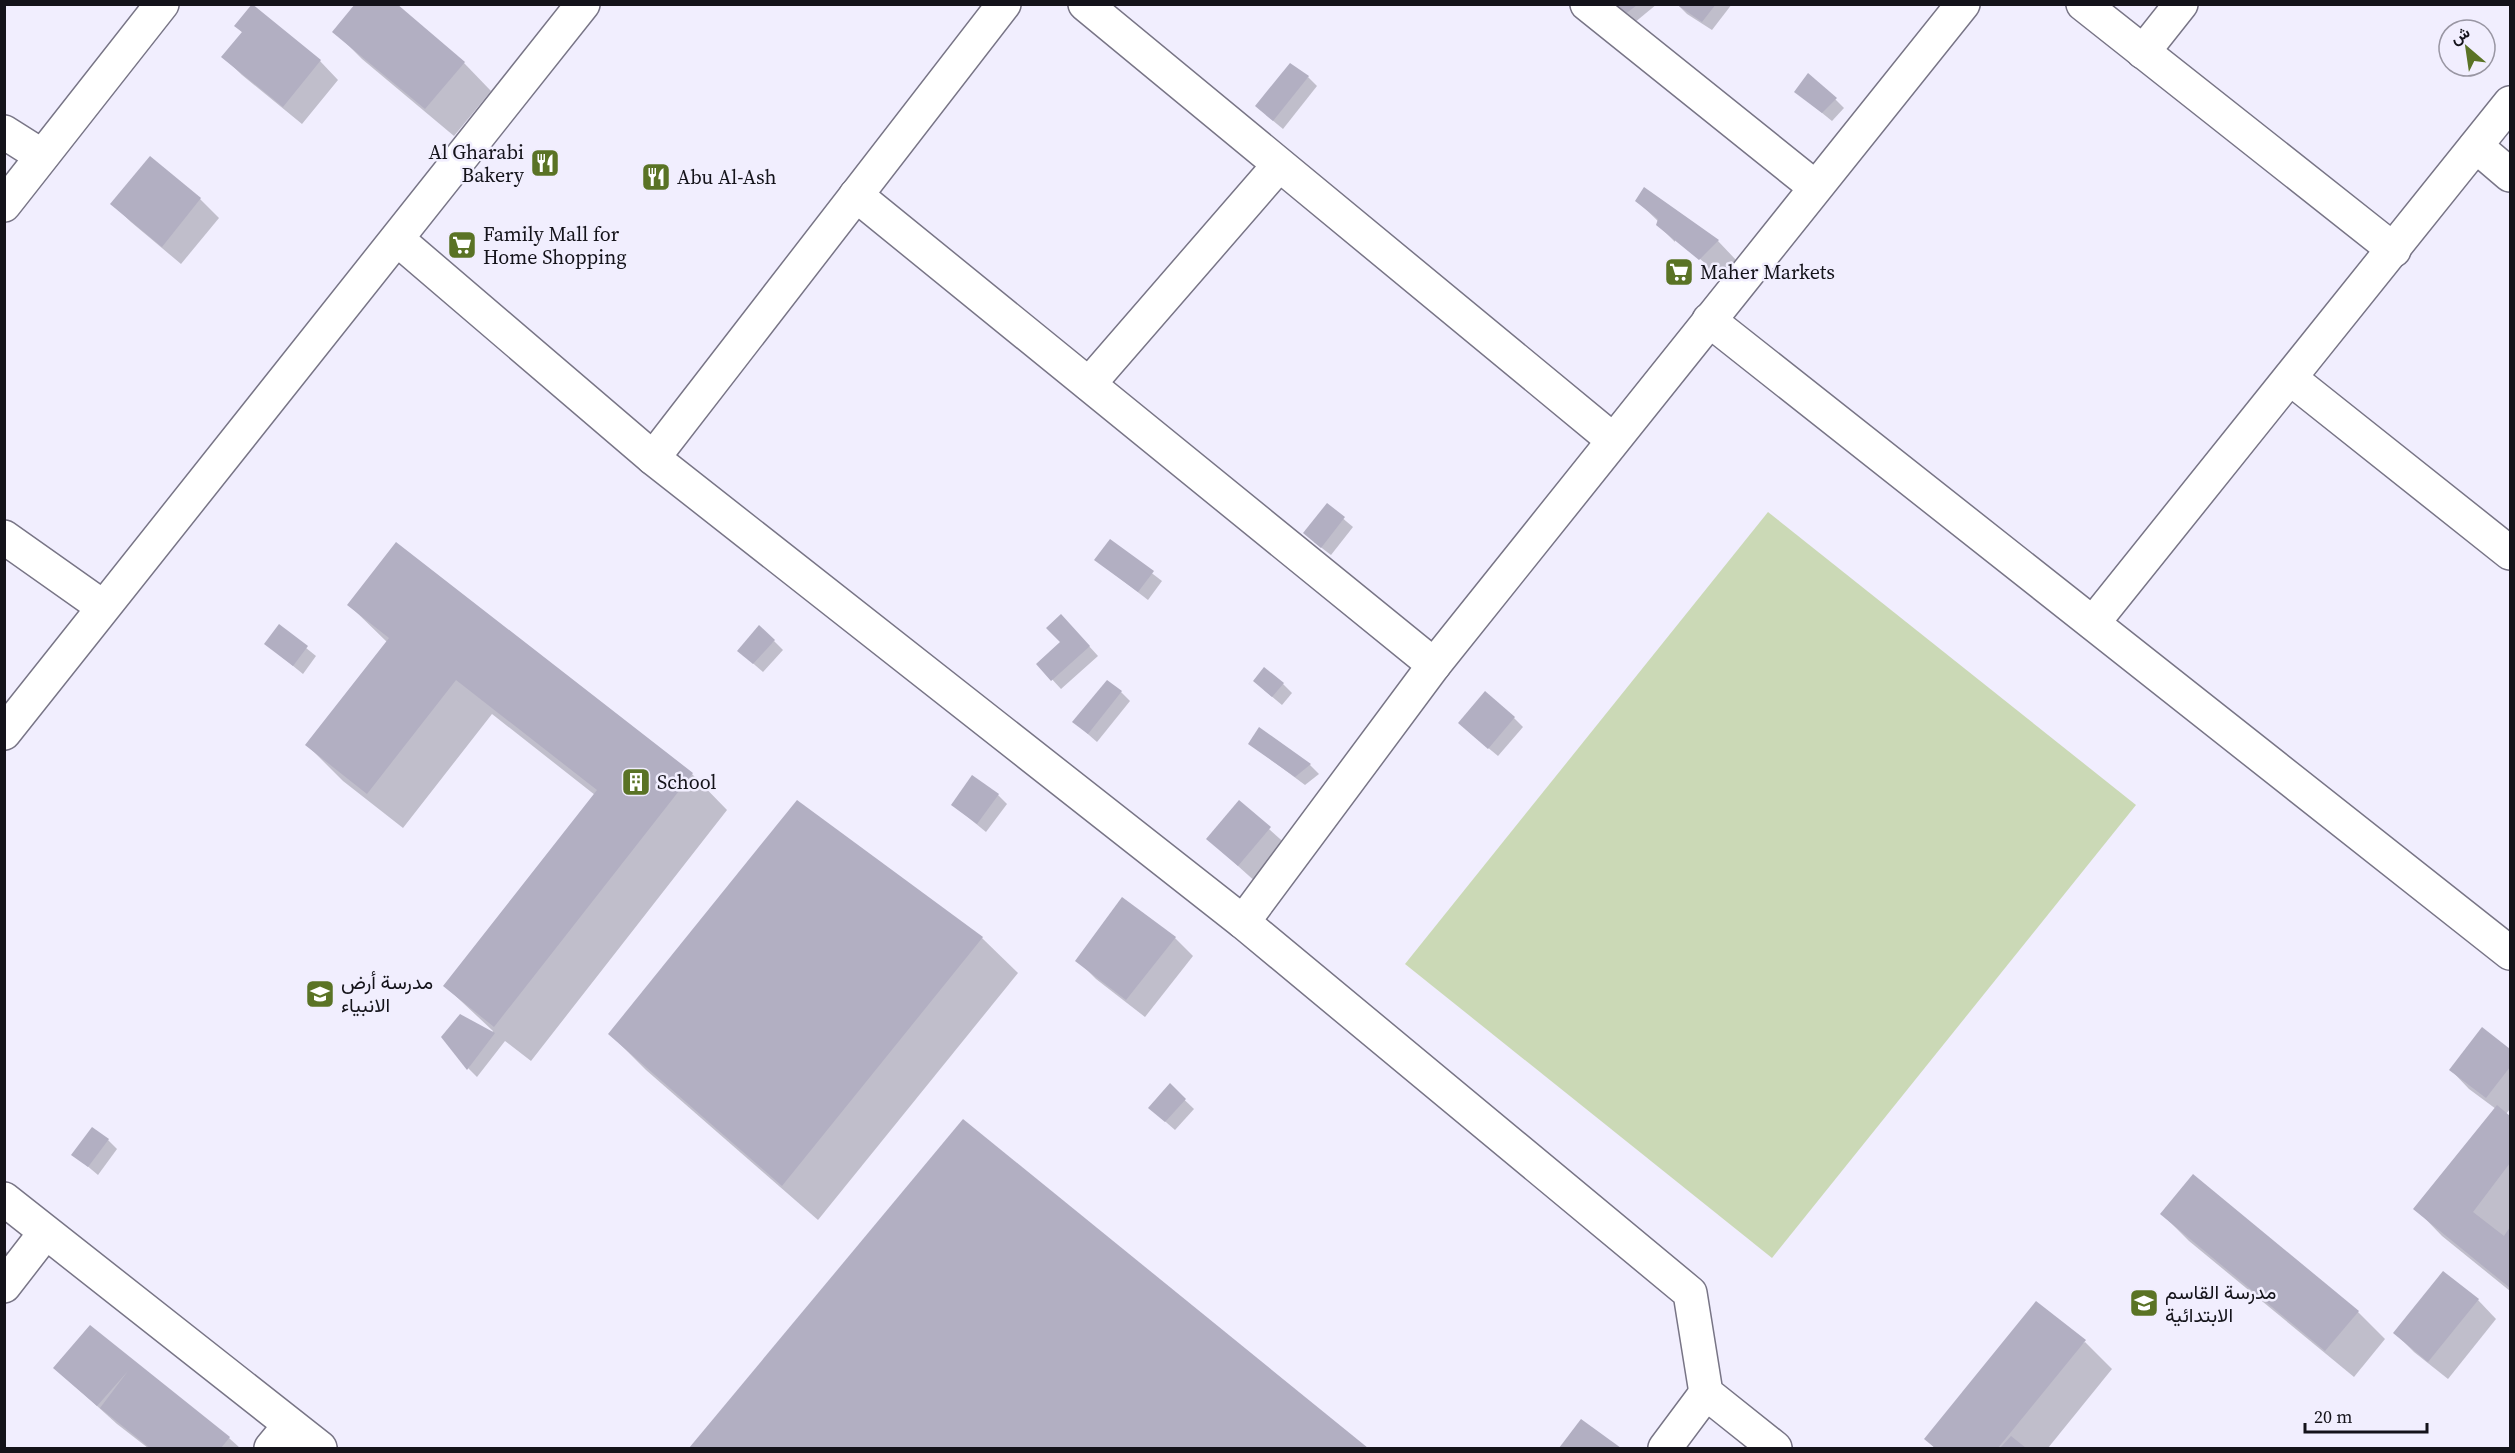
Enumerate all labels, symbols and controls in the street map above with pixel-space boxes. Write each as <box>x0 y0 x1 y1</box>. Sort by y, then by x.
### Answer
north arrow <box>2437 18 2497 78</box>
text: ش <box>2446 21 2473 49</box>
place label: Al Gharabi Bakery <box>428 138 525 189</box>
restaurant icon: Al Gharabi Bakery <box>529 147 561 179</box>
restaurant icon: Abu Al-Ash <box>640 161 672 193</box>
place label: Abu Al-Ash <box>677 163 777 191</box>
place label: Family Mall for Home Shopping <box>483 220 627 271</box>
supermarket icon: Family Mall for Home Shopping <box>446 229 478 261</box>
supermarket icon: Maher Markets <box>1663 256 1695 288</box>
place label: Maher Markets <box>1700 258 1835 286</box>
building icon: School <box>620 766 652 798</box>
place label: School <box>657 768 717 796</box>
place label: مدرسة أرض الانبياء <box>341 968 433 1019</box>
school or university icon: مدرسة أرض الانبياء <box>304 978 336 1010</box>
place label: مدرسة القاسم الابتدائية <box>2165 1278 2276 1329</box>
school or university icon: مدرسة القاسم الابتدائية <box>2128 1287 2160 1319</box>
scale bar <box>2305 1396 2426 1434</box>
text: 20 m <box>2314 1404 2352 1429</box>

